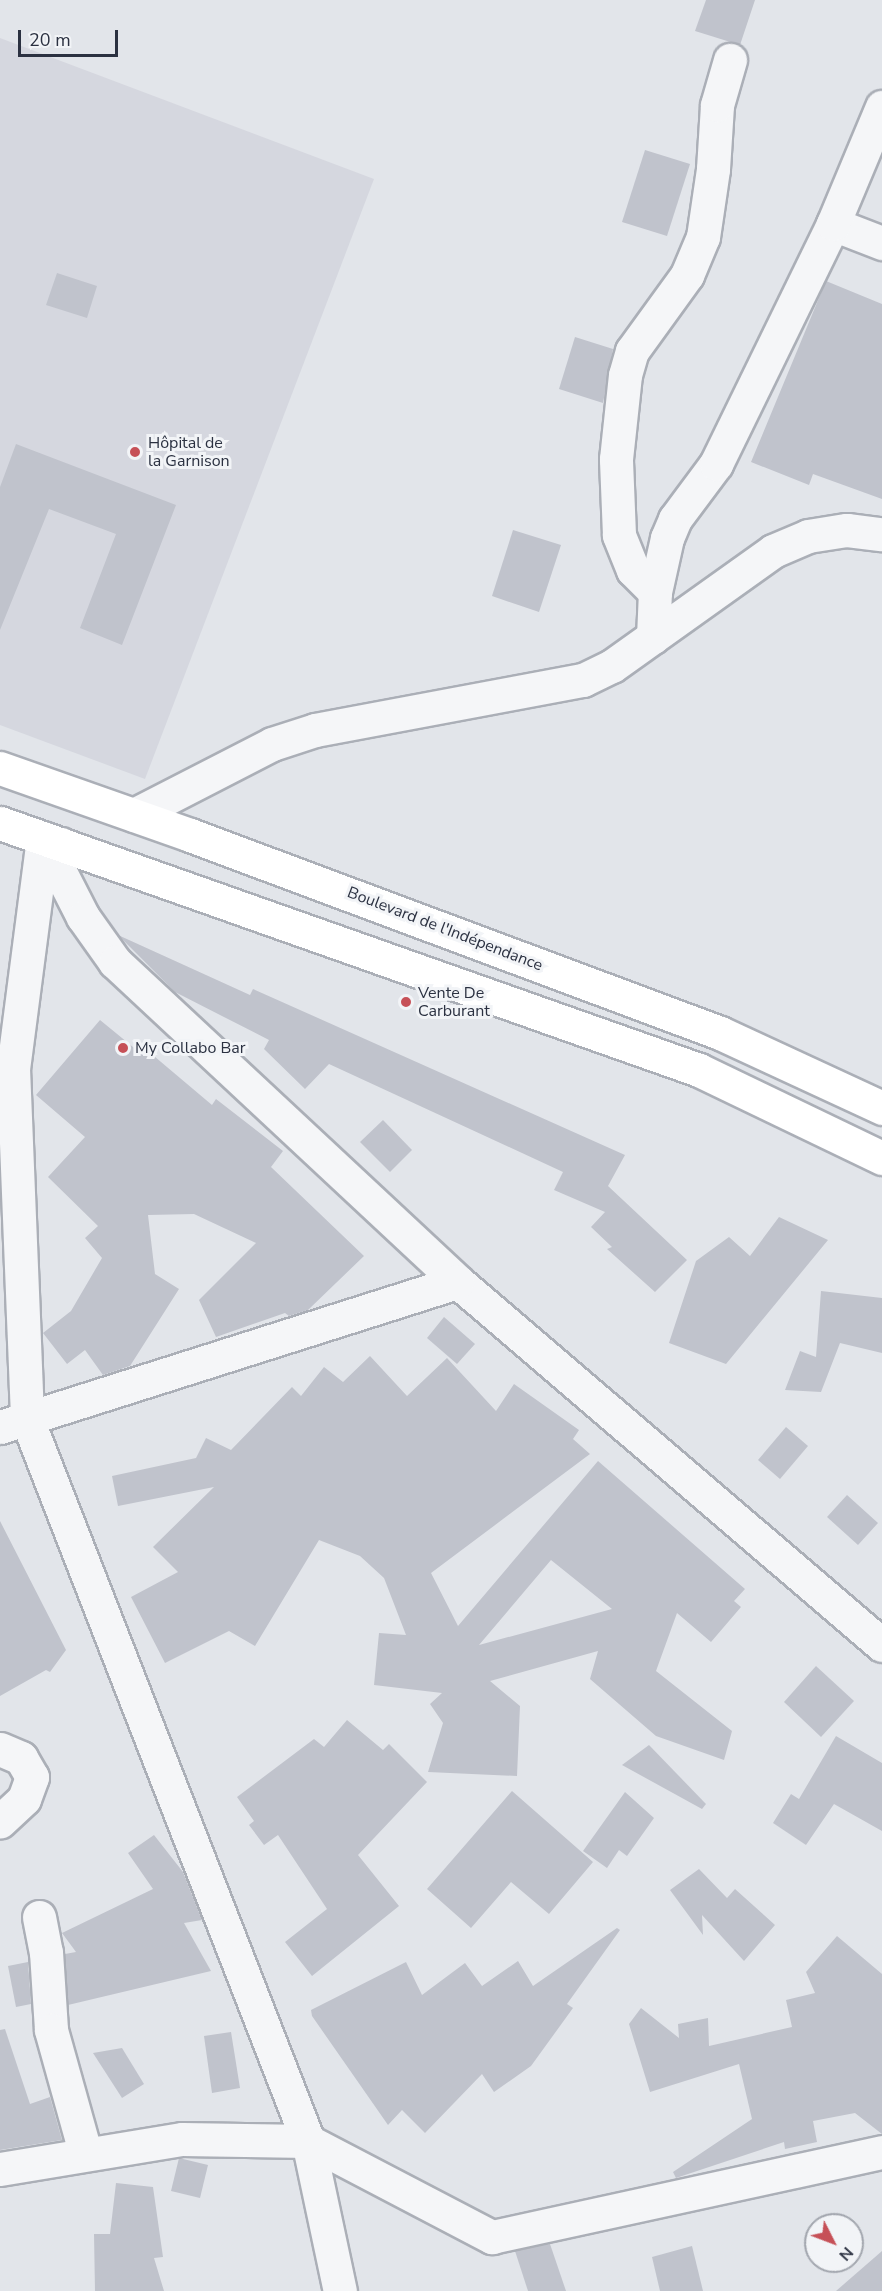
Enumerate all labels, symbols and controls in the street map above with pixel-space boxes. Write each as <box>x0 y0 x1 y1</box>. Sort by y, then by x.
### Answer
scale bar <box>21 18 122 56</box>
text: 20 m <box>29 28 71 52</box>
place label: Hôpital de la Garnison <box>148 433 230 471</box>
marker: Hôpital de la Garnison <box>126 443 144 461</box>
street label: Boulevard de l'Indépendance <box>345 883 545 975</box>
place label: Vente De Carburant <box>418 983 490 1021</box>
marker: Vente De Carburant <box>399 995 413 1009</box>
place label: My Collabo Bar <box>135 1038 245 1058</box>
marker: My Collabo Bar <box>116 1041 130 1055</box>
north arrow <box>804 2213 864 2273</box>
text: N <box>834 2242 858 2266</box>

